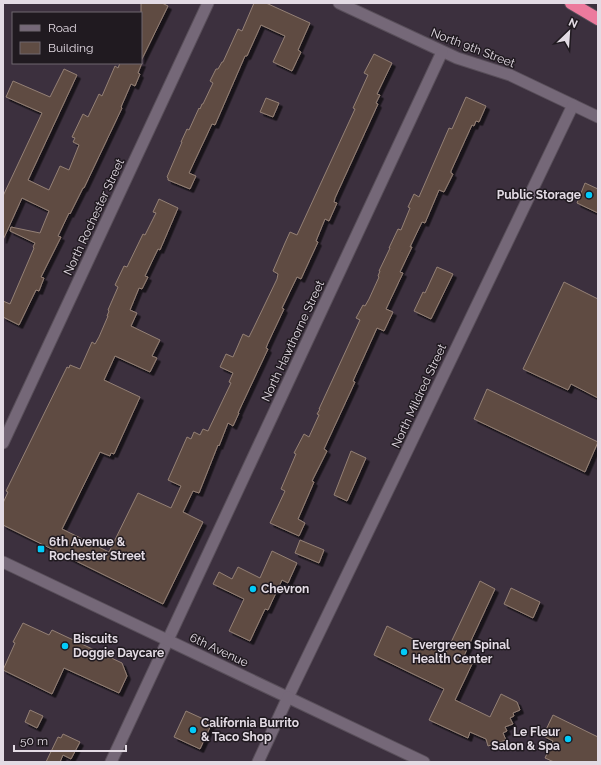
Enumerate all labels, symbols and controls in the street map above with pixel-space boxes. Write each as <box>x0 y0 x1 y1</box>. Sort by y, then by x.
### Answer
legend <box>12 12 142 64</box>
north arrow <box>549 12 589 52</box>
text: N <box>566 16 580 31</box>
text: Road <box>48 21 77 35</box>
street label: North 9th Street <box>429 26 517 70</box>
text: Building <box>48 41 94 55</box>
street label: North Rochester Street <box>61 156 127 278</box>
place label: Public Storage <box>497 188 581 202</box>
marker: Public Storage <box>584 190 594 200</box>
street label: North Hawthorne Street <box>259 278 327 404</box>
street label: North Mildred Street <box>389 342 449 450</box>
place label: 6th Avenue & Rochester Street <box>49 535 146 563</box>
marker: 6th Avenue & Rochester Street <box>36 544 46 554</box>
place label: Chevron <box>261 582 309 596</box>
marker: Chevron <box>248 584 258 594</box>
street label: 6th Avenue <box>187 630 251 670</box>
place label: Biscuits Doggie Daycare <box>73 632 164 660</box>
place label: Evergreen Spinal Health Center <box>412 638 510 666</box>
marker: Biscuits Doggie Daycare <box>60 641 70 651</box>
marker: Evergreen Spinal Health Center <box>399 647 409 657</box>
place label: California Burrito & Taco Shop <box>201 716 299 744</box>
marker: California Burrito & Taco Shop <box>188 725 198 735</box>
place label: Le Fleur Salon & Spa <box>491 725 560 753</box>
scale bar <box>14 727 126 753</box>
text: 50 m <box>20 734 48 748</box>
marker: Le Fleur Salon & Spa <box>563 734 573 744</box>

